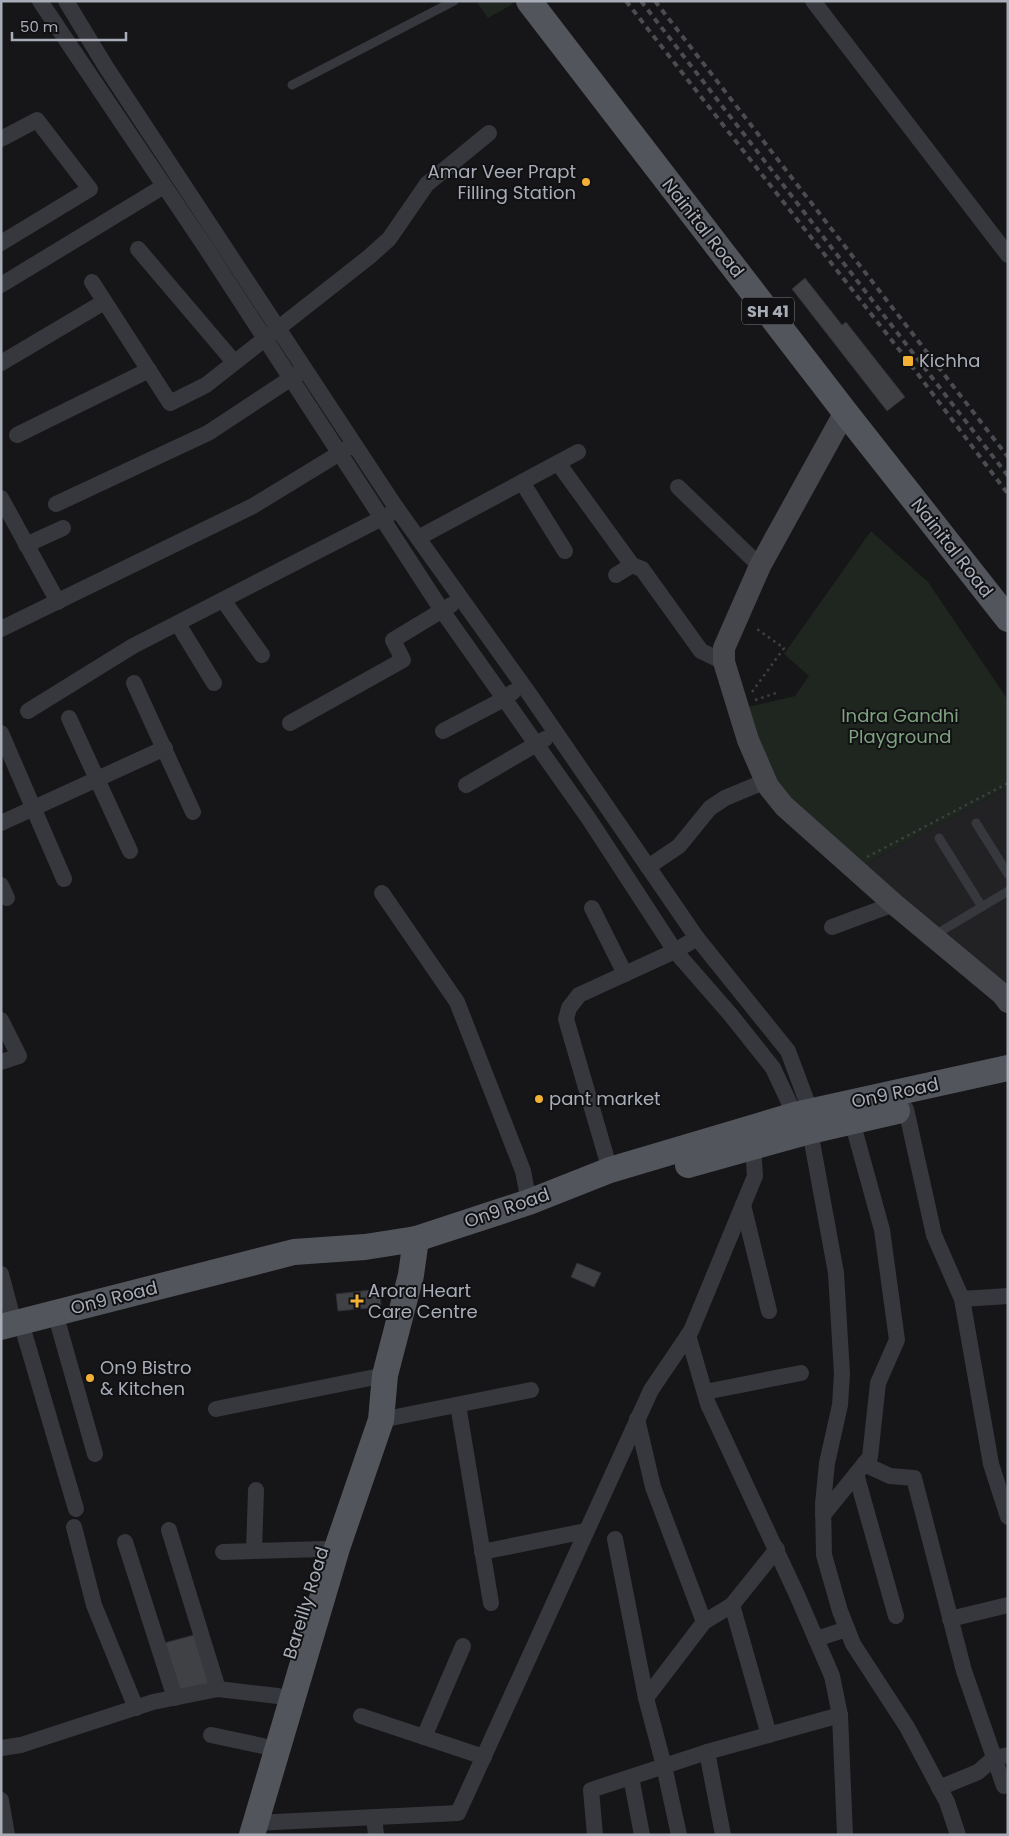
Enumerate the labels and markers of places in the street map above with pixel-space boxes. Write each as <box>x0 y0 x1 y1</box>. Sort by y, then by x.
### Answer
place label: Amar Veer Prapt Filling Station <box>428 159 576 205</box>
marker: Amar Veer Prapt Filling Station <box>580 176 592 188</box>
place label: Kichha <box>919 348 980 373</box>
marker: Kichha <box>901 354 915 368</box>
place label: pant market <box>549 1086 661 1111</box>
marker: pant market <box>533 1093 545 1105</box>
place label: Arora Heart Care Centre <box>368 1278 478 1324</box>
marker: Arora Heart Care Centre <box>350 1294 364 1308</box>
place label: On9 Bistro & Kitchen <box>100 1355 191 1401</box>
marker: On9 Bistro & Kitchen <box>84 1372 96 1384</box>

